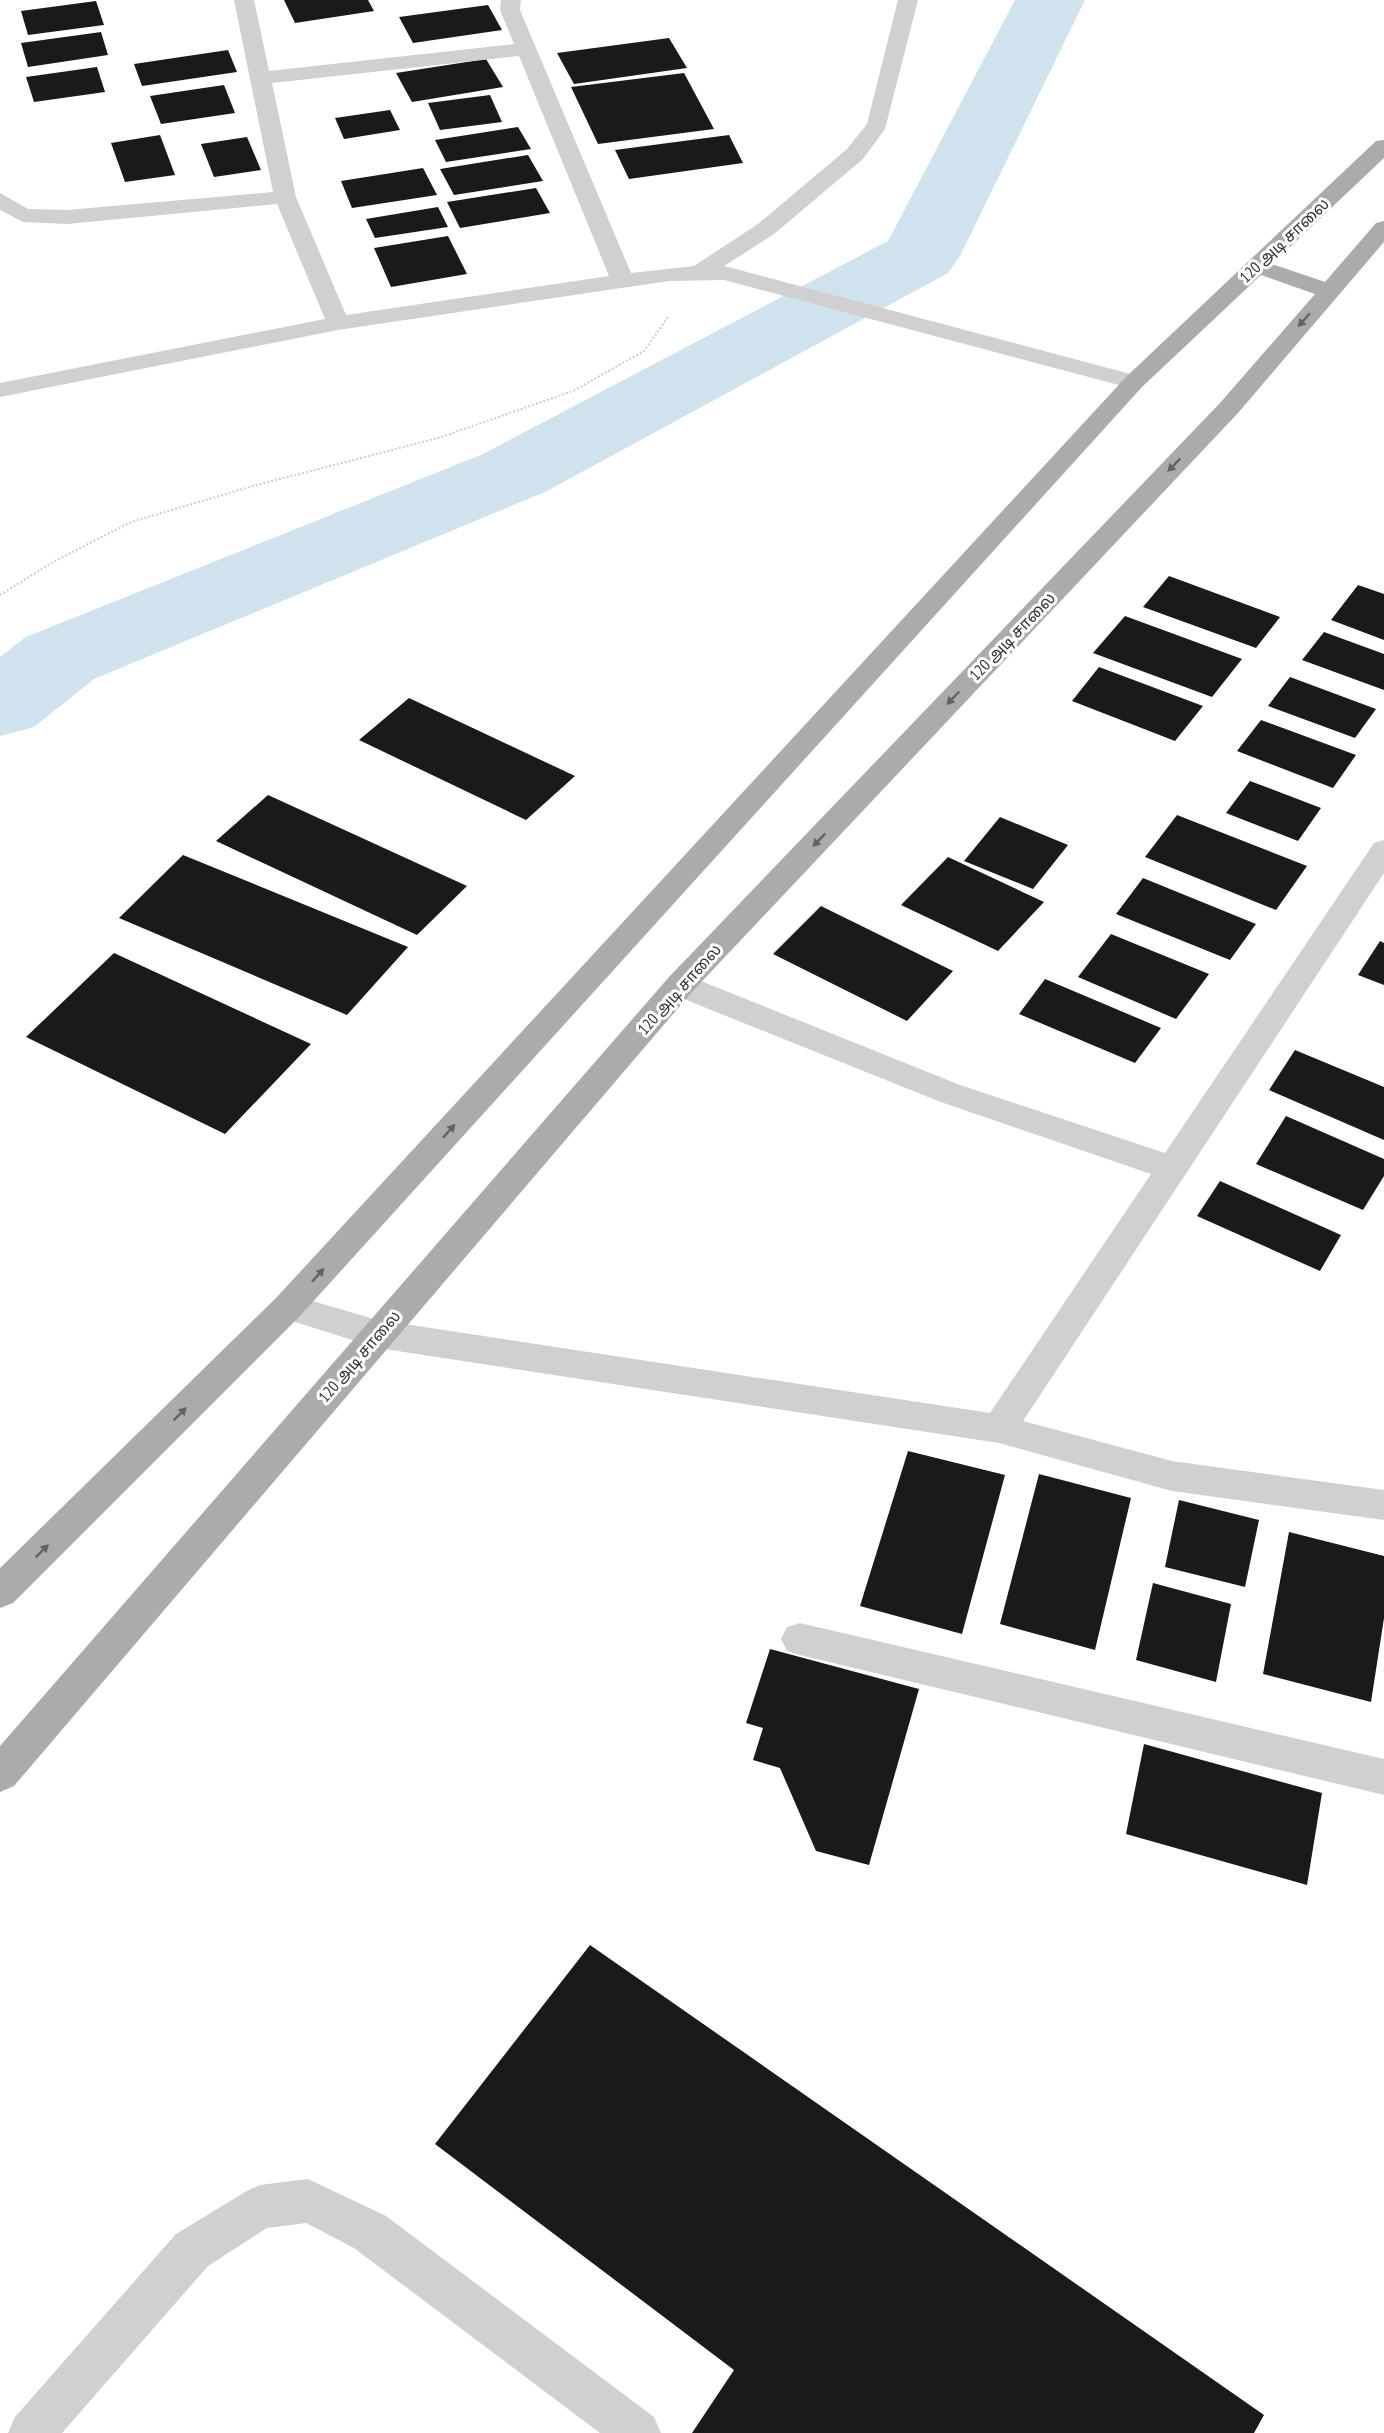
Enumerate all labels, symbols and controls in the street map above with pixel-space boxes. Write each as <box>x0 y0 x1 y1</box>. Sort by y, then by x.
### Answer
street label: 120 அடி சாலை <box>1235 193 1334 287</box>
one-way arrow <box>1298 312 1311 328</box>
one-way arrow <box>1167 458 1181 473</box>
street label: 120 அடி சாலை <box>965 588 1060 685</box>
one-way arrow <box>947 690 960 705</box>
one-way arrow <box>812 832 826 847</box>
street label: 120 அடி சாலை <box>633 940 726 1039</box>
one-way arrow <box>442 1124 455 1139</box>
one-way arrow <box>310 1268 324 1282</box>
street label: 120 அடி சாலை <box>314 1306 405 1407</box>
one-way arrow <box>173 1407 187 1421</box>
one-way arrow <box>34 1544 48 1558</box>

